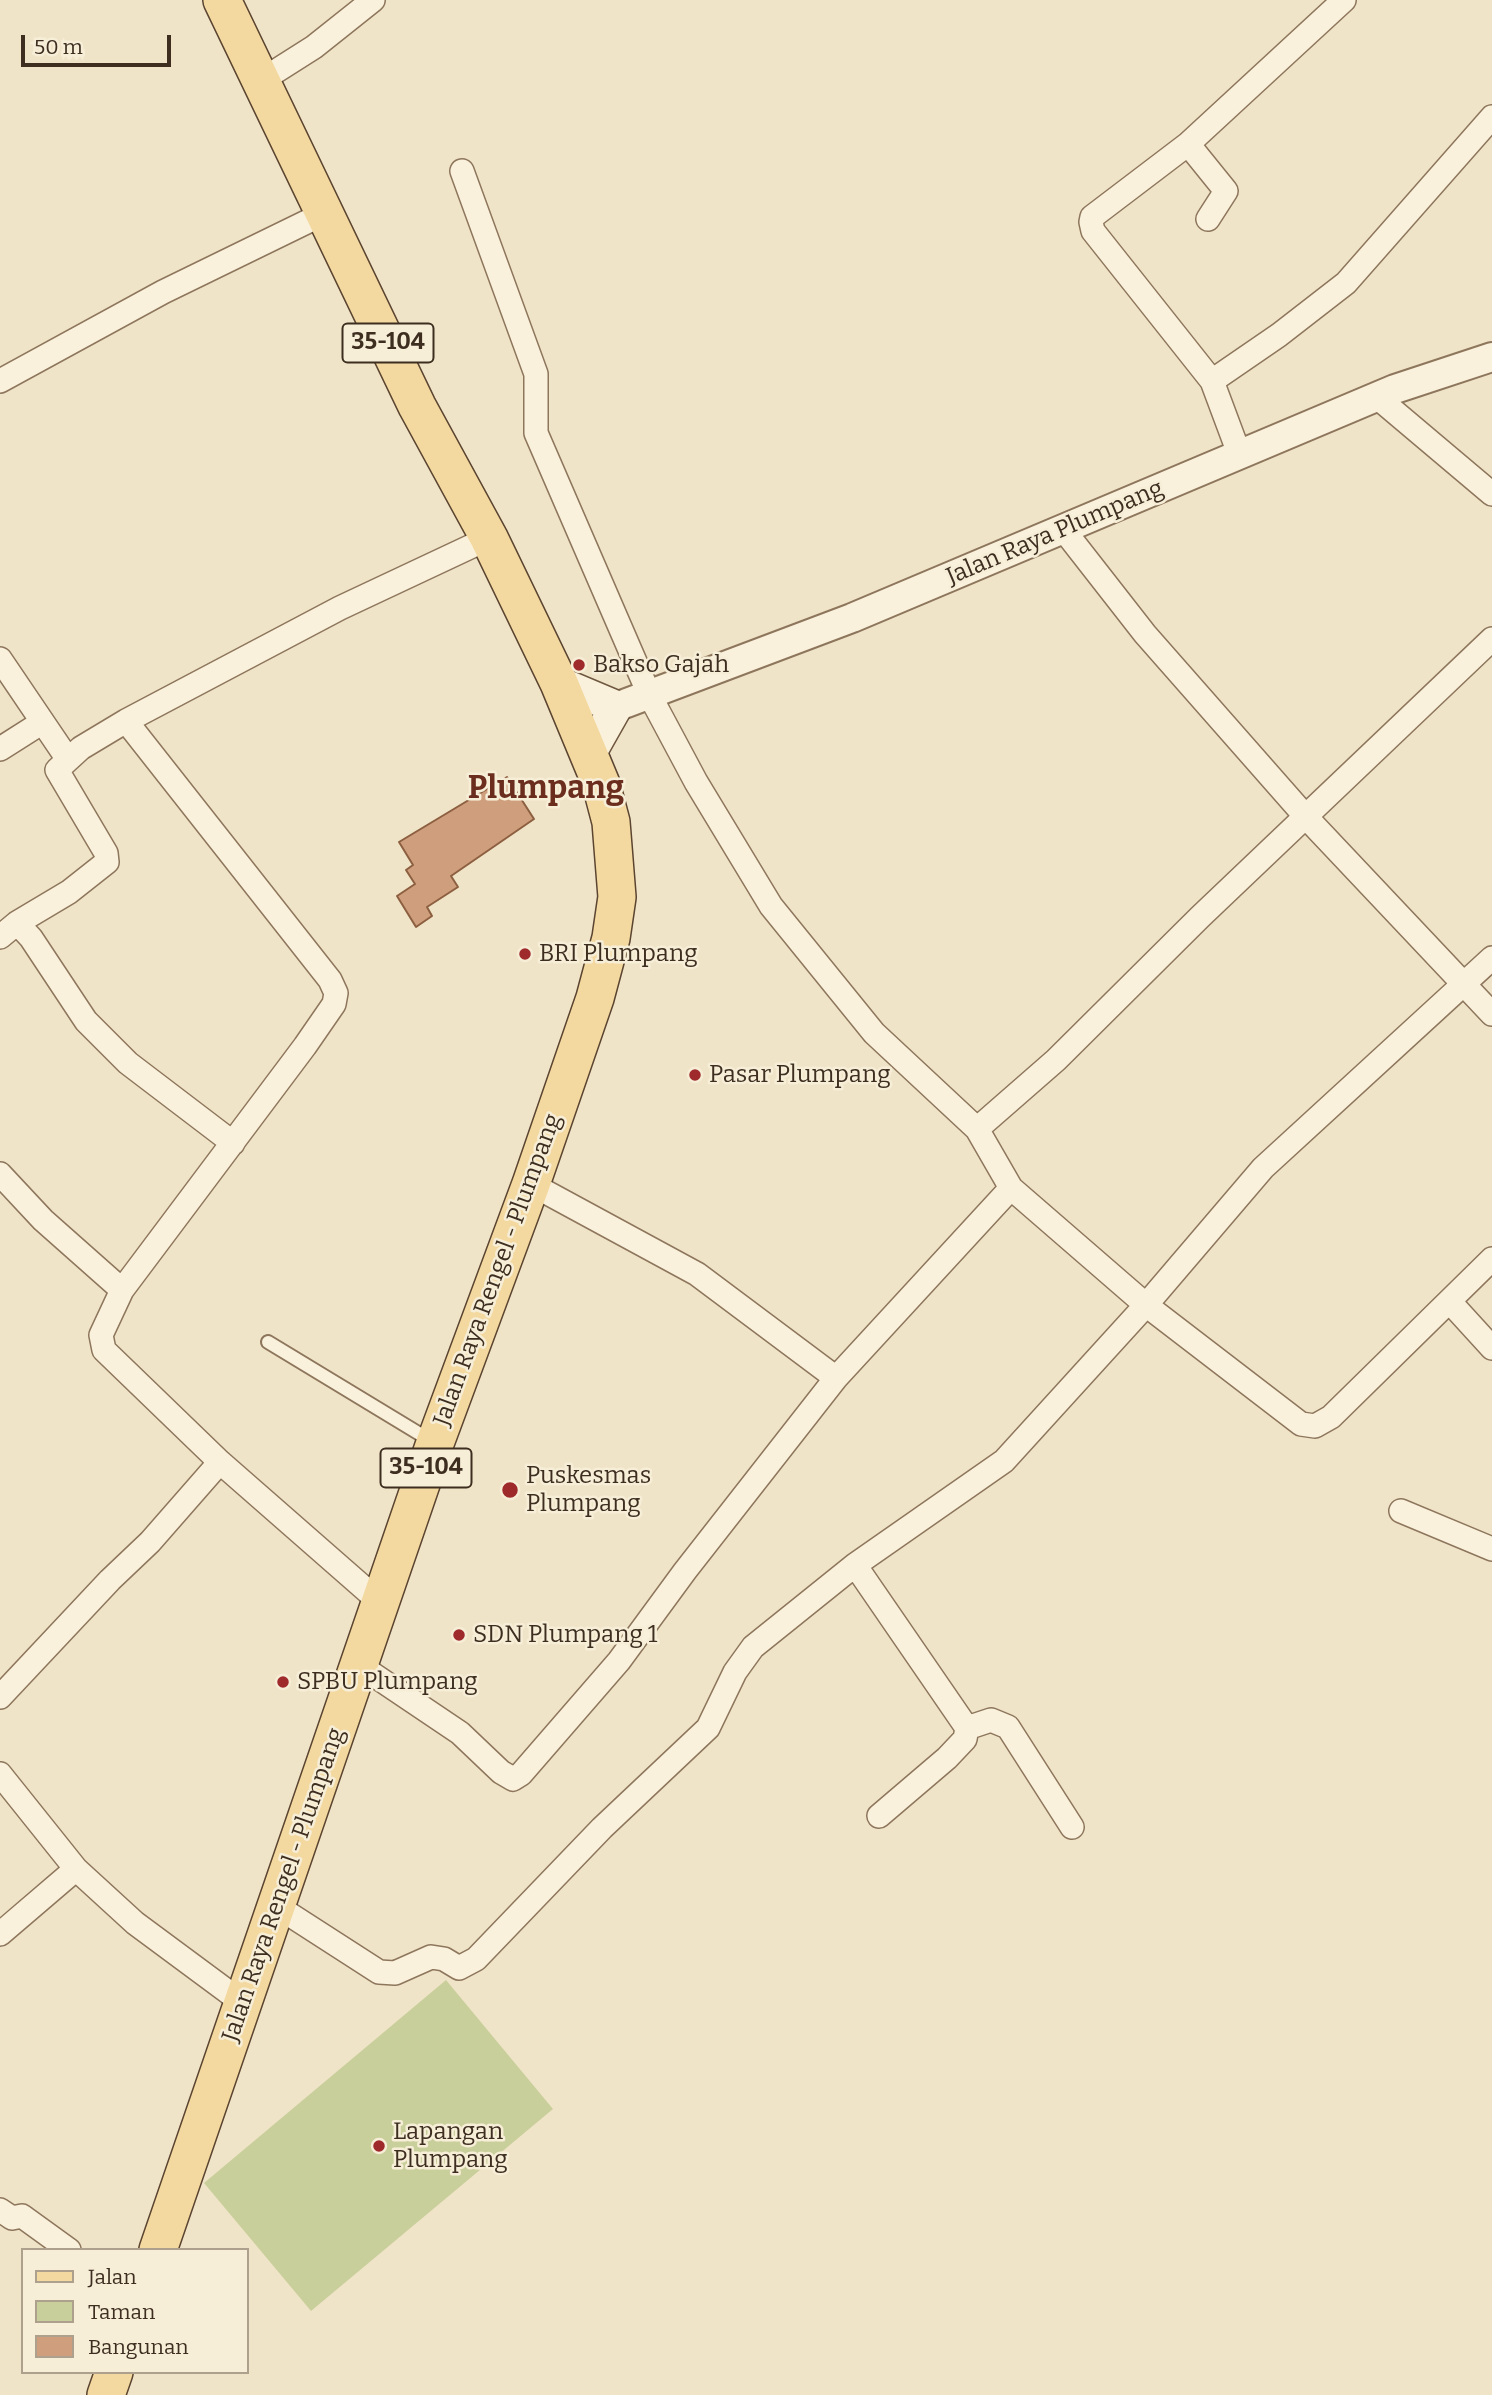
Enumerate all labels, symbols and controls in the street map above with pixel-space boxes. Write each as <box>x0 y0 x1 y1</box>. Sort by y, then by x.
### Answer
scale bar <box>24 21 175 65</box>
text: 50 m <box>34 34 83 60</box>
road number: 35-104 <box>342 324 434 362</box>
street label: Jalan Raya Plumpang <box>942 474 1168 592</box>
place label: Bakso Gajah <box>593 651 729 679</box>
marker: Bakso Gajah <box>571 657 587 673</box>
district label: Plumpang <box>468 770 624 808</box>
place label: BRI Plumpang <box>539 940 698 968</box>
marker: BRI Plumpang <box>517 946 533 962</box>
place label: Pasar Plumpang <box>709 1061 891 1089</box>
marker: Pasar Plumpang <box>687 1067 703 1083</box>
street label: Jalan Raya Rengel - Plumpang <box>428 1110 568 1430</box>
road number: 35-104 <box>380 1448 472 1488</box>
place label: Puskesmas Plumpang <box>526 1462 651 1518</box>
marker: Puskesmas Plumpang <box>500 1480 520 1500</box>
place label: SDN Plumpang 1 <box>473 1621 657 1649</box>
marker: SDN Plumpang 1 <box>451 1627 467 1643</box>
place label: SPBU Plumpang <box>297 1668 478 1696</box>
marker: SPBU Plumpang <box>275 1674 291 1690</box>
street label: Jalan Raya Rengel - Plumpang <box>217 1724 351 2046</box>
place label: Lapangan Plumpang <box>393 2118 508 2174</box>
marker: Lapangan Plumpang <box>371 2138 387 2154</box>
legend <box>21 2248 248 2374</box>
text: Jalan <box>88 2264 137 2290</box>
text: Taman <box>88 2299 155 2325</box>
text: Bangunan <box>88 2334 189 2360</box>

